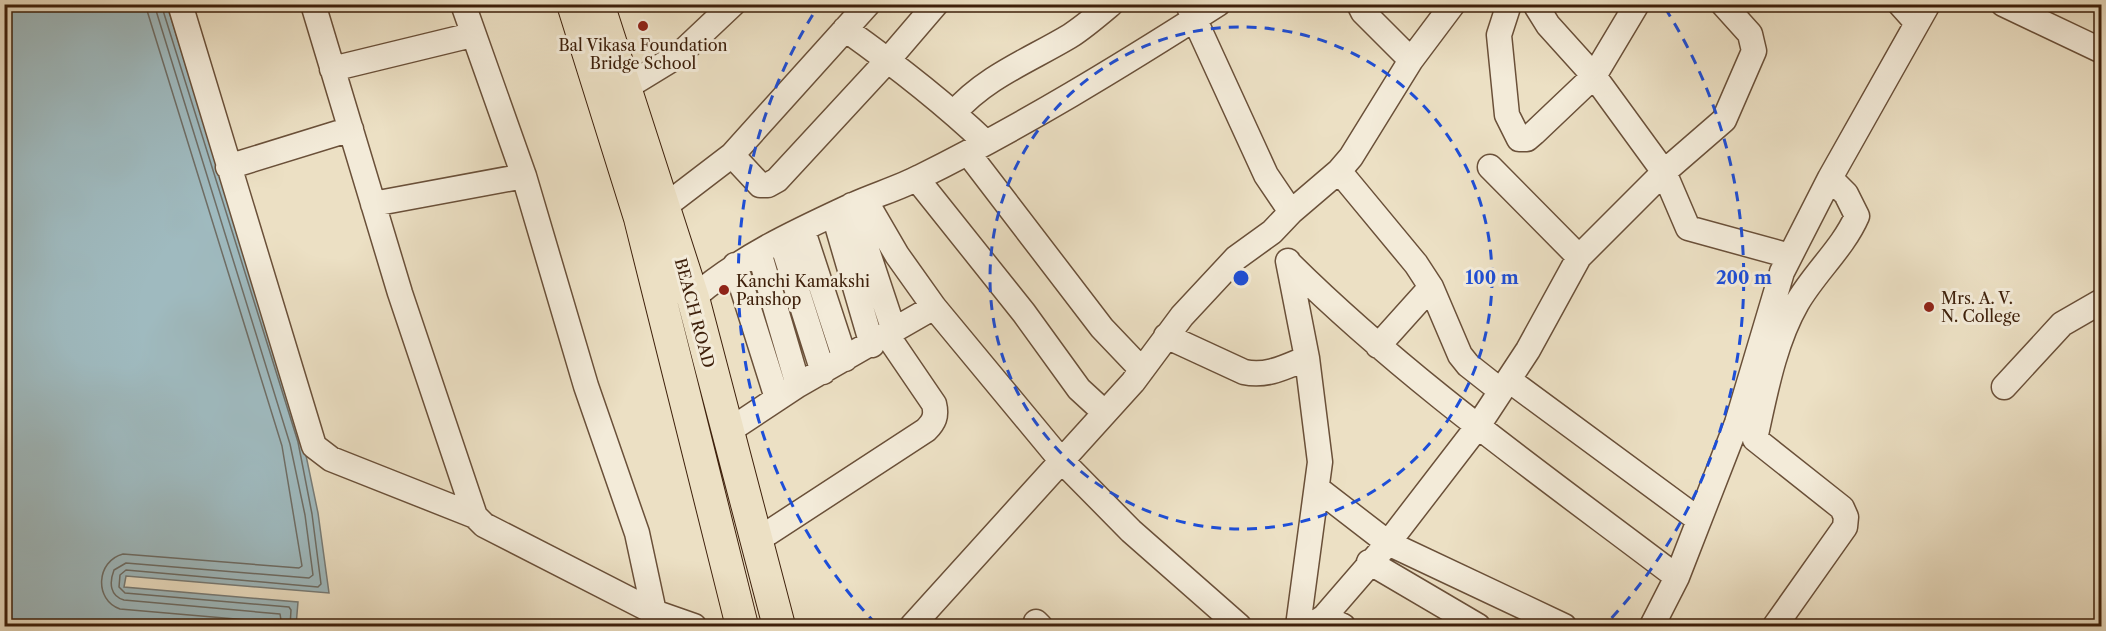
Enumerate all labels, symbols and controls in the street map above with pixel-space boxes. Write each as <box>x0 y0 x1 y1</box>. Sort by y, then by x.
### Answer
marker: Bal Vikasa Foundation Bridge School <box>636 19 650 33</box>
place label: Bal Vikasa Foundation Bridge School <box>558 35 728 73</box>
street label: BEACH ROAD <box>671 256 719 370</box>
text: 100 m <box>1465 267 1519 289</box>
text: 200 m <box>1716 267 1772 289</box>
centre of rings <box>1231 268 1251 288</box>
place label: Kanchi Kamakshi Panshop <box>736 271 870 309</box>
marker: Kanchi Kamakshi Panshop <box>717 283 731 297</box>
place label: Mrs. A. V. N. College <box>1941 288 2020 326</box>
marker: Mrs. A. V. N. College <box>1922 300 1936 314</box>

